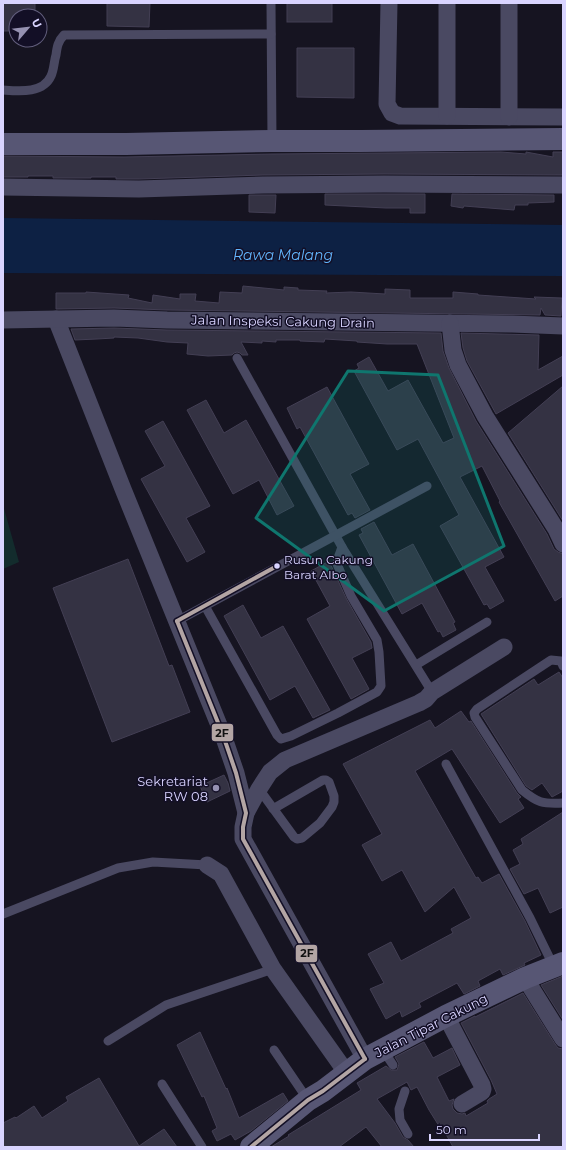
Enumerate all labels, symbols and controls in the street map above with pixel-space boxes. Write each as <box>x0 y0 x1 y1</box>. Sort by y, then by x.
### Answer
north arrow <box>8 8 48 48</box>
text: U <box>29 16 45 30</box>
water label: Rawa Malang <box>233 246 333 264</box>
street label: Jalan Inspeksi Cakung Drain <box>190 311 375 331</box>
place label: Rusun Cakung Barat Albo <box>284 552 373 582</box>
marker: Rusun Cakung Barat Albo <box>272 561 282 571</box>
line badge: 2F <box>211 723 234 742</box>
text: 2F <box>215 726 229 740</box>
place label: Sekretariat RW 08 <box>137 773 208 804</box>
marker: Sekretariat RW 08 <box>211 783 221 793</box>
line badge: 2F <box>295 944 318 963</box>
text: 2F <box>300 946 314 960</box>
street label: Jalan Tipar Cakung <box>371 990 490 1061</box>
scale bar <box>430 1116 539 1142</box>
text: 50 m <box>436 1122 467 1137</box>

